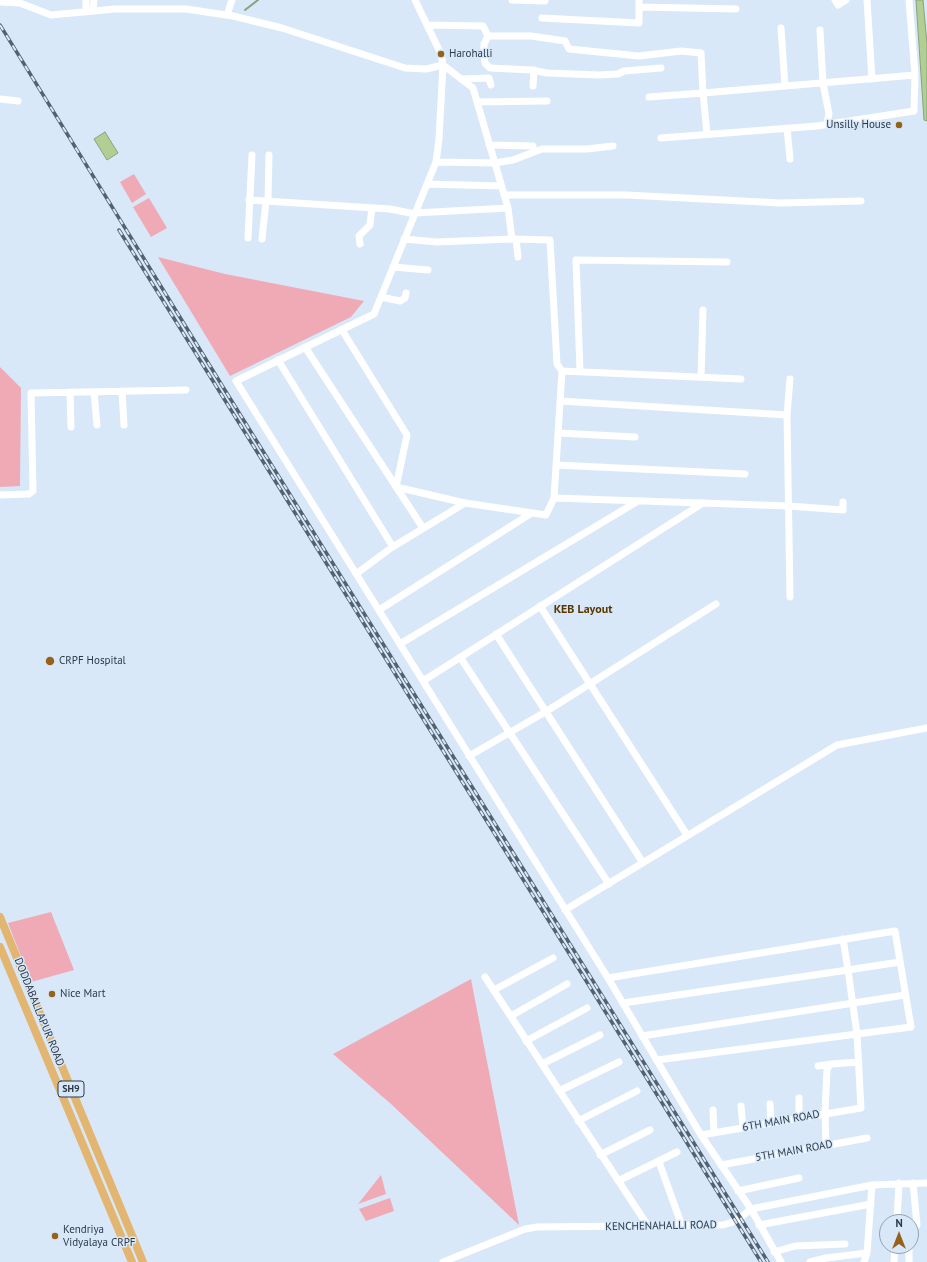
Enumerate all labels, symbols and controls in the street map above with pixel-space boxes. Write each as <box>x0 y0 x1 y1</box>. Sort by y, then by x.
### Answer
place label: Harohalli <box>449 47 492 61</box>
marker: Harohalli <box>436 49 446 59</box>
place label: Unsilly House <box>826 118 891 132</box>
marker: Unsilly House <box>894 120 904 130</box>
district label: KEB Layout <box>554 603 612 617</box>
place label: CRPF Hospital <box>59 654 126 668</box>
marker: CRPF Hospital <box>44 655 56 667</box>
street label: DODDABALLAPUR ROAD <box>11 956 67 1068</box>
place label: Nice Mart <box>60 987 106 1001</box>
marker: Nice Mart <box>47 989 57 999</box>
road number: SH9 <box>58 1081 84 1097</box>
street label: 6TH MAIN ROAD <box>741 1108 821 1134</box>
street label: 5TH MAIN ROAD <box>754 1138 834 1164</box>
north arrow <box>879 1214 919 1254</box>
text: N <box>895 1216 903 1230</box>
street label: KENCHENAHALLI ROAD <box>605 1218 717 1234</box>
place label: Kendriya Vidyalaya CRPF <box>63 1223 136 1249</box>
marker: Kendriya Vidyalaya CRPF <box>50 1231 60 1241</box>

